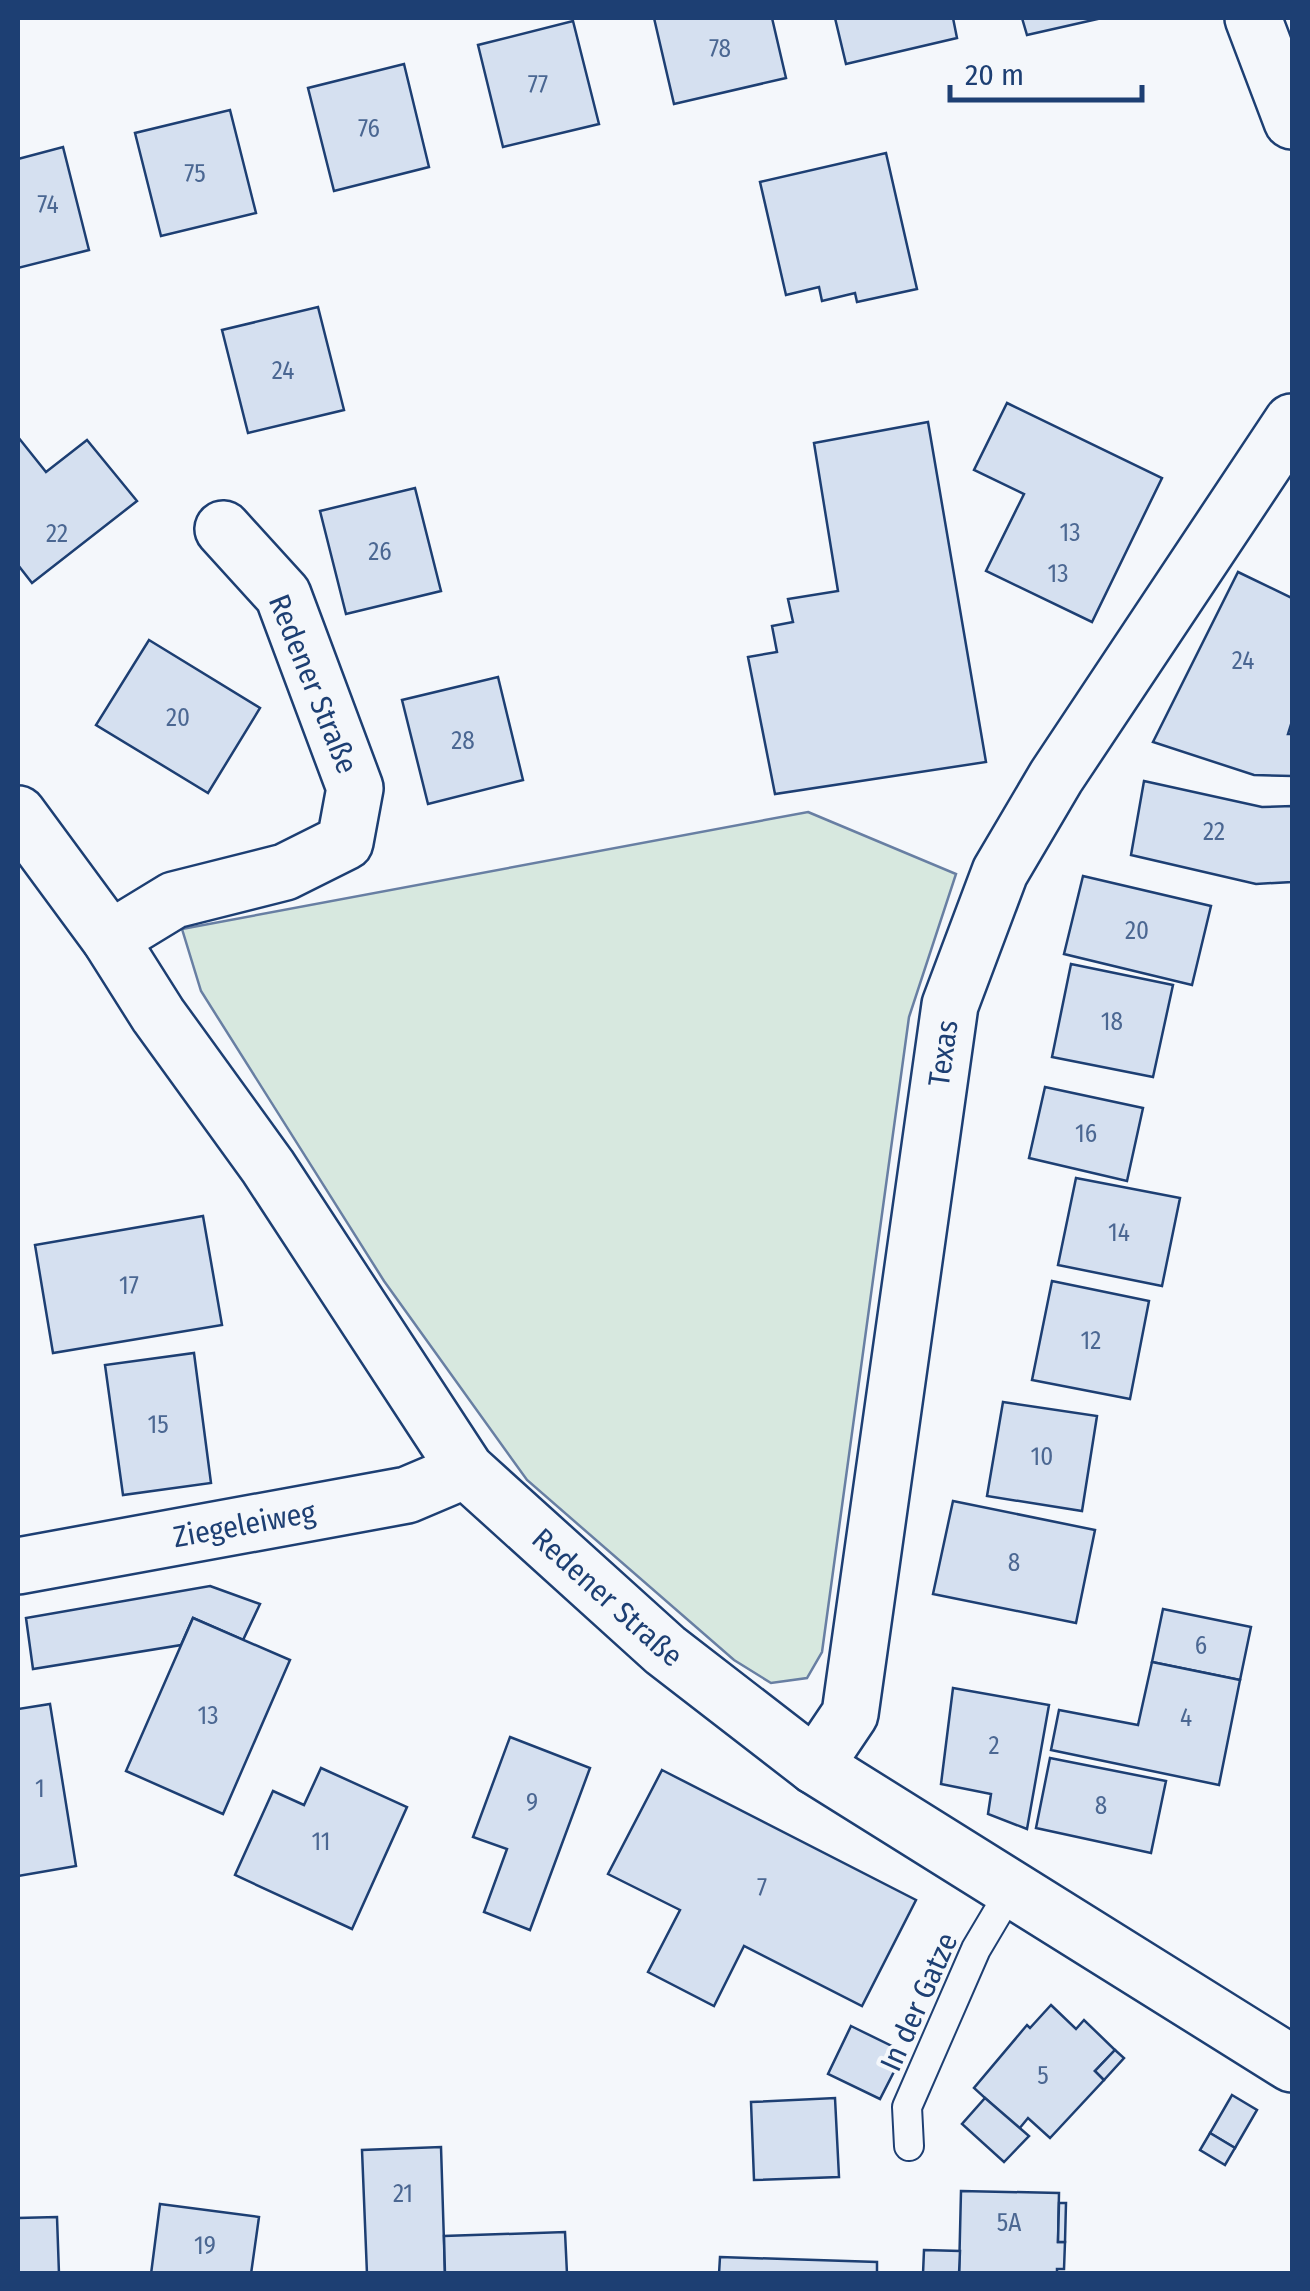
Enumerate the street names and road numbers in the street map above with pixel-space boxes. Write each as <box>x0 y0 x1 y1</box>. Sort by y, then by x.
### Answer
street label: Redener Straße <box>261 589 365 779</box>
street label: Texas <box>921 1018 966 1089</box>
street label: Ziegeleiweg <box>170 1494 319 1555</box>
street label: Redener Straße <box>525 1521 689 1675</box>
street label: In der Gatze <box>873 1927 965 2077</box>

